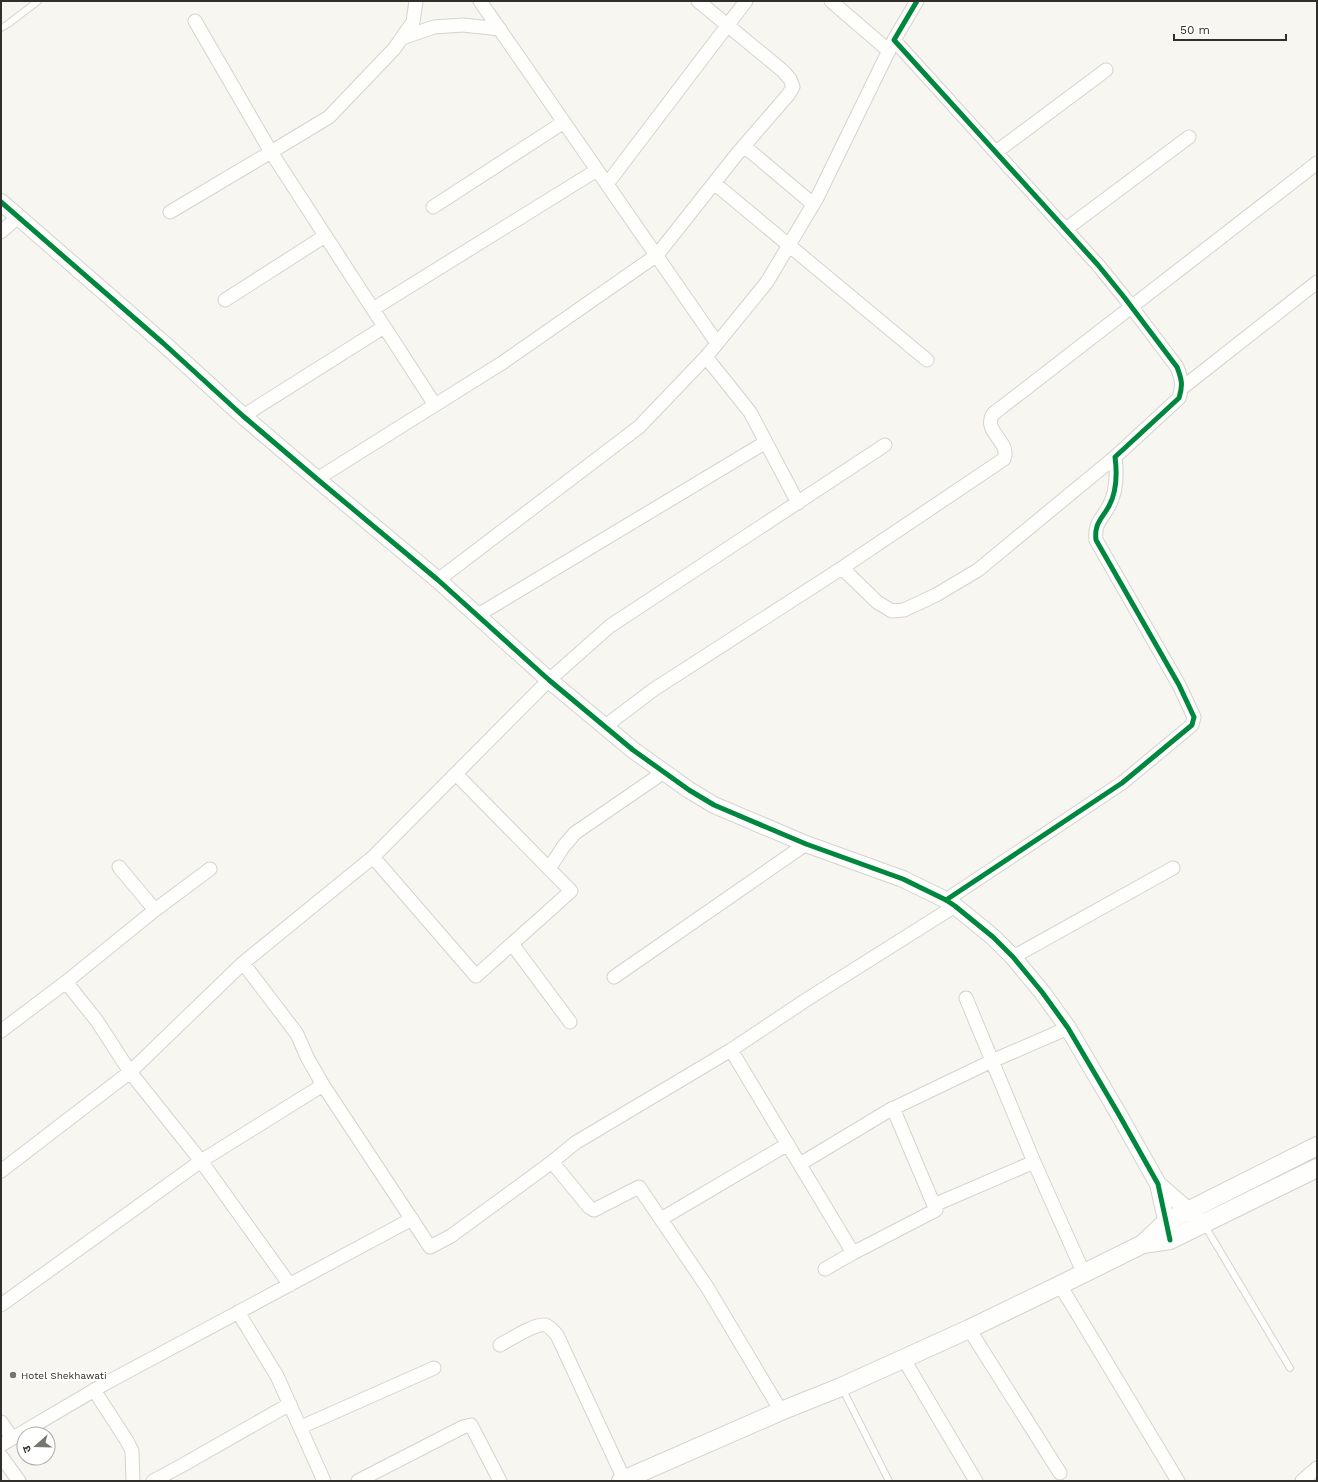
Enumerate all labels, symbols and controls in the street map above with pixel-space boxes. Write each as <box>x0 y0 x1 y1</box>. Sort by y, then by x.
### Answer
scale bar <box>1174 16 1286 42</box>
text: 50 m <box>1180 23 1210 37</box>
marker: Hotel Shekhawati <box>8 1370 18 1380</box>
place label: Hotel Shekhawati <box>21 1370 107 1381</box>
north arrow <box>16 1426 56 1466</box>
text: उ <box>20 1443 34 1454</box>

